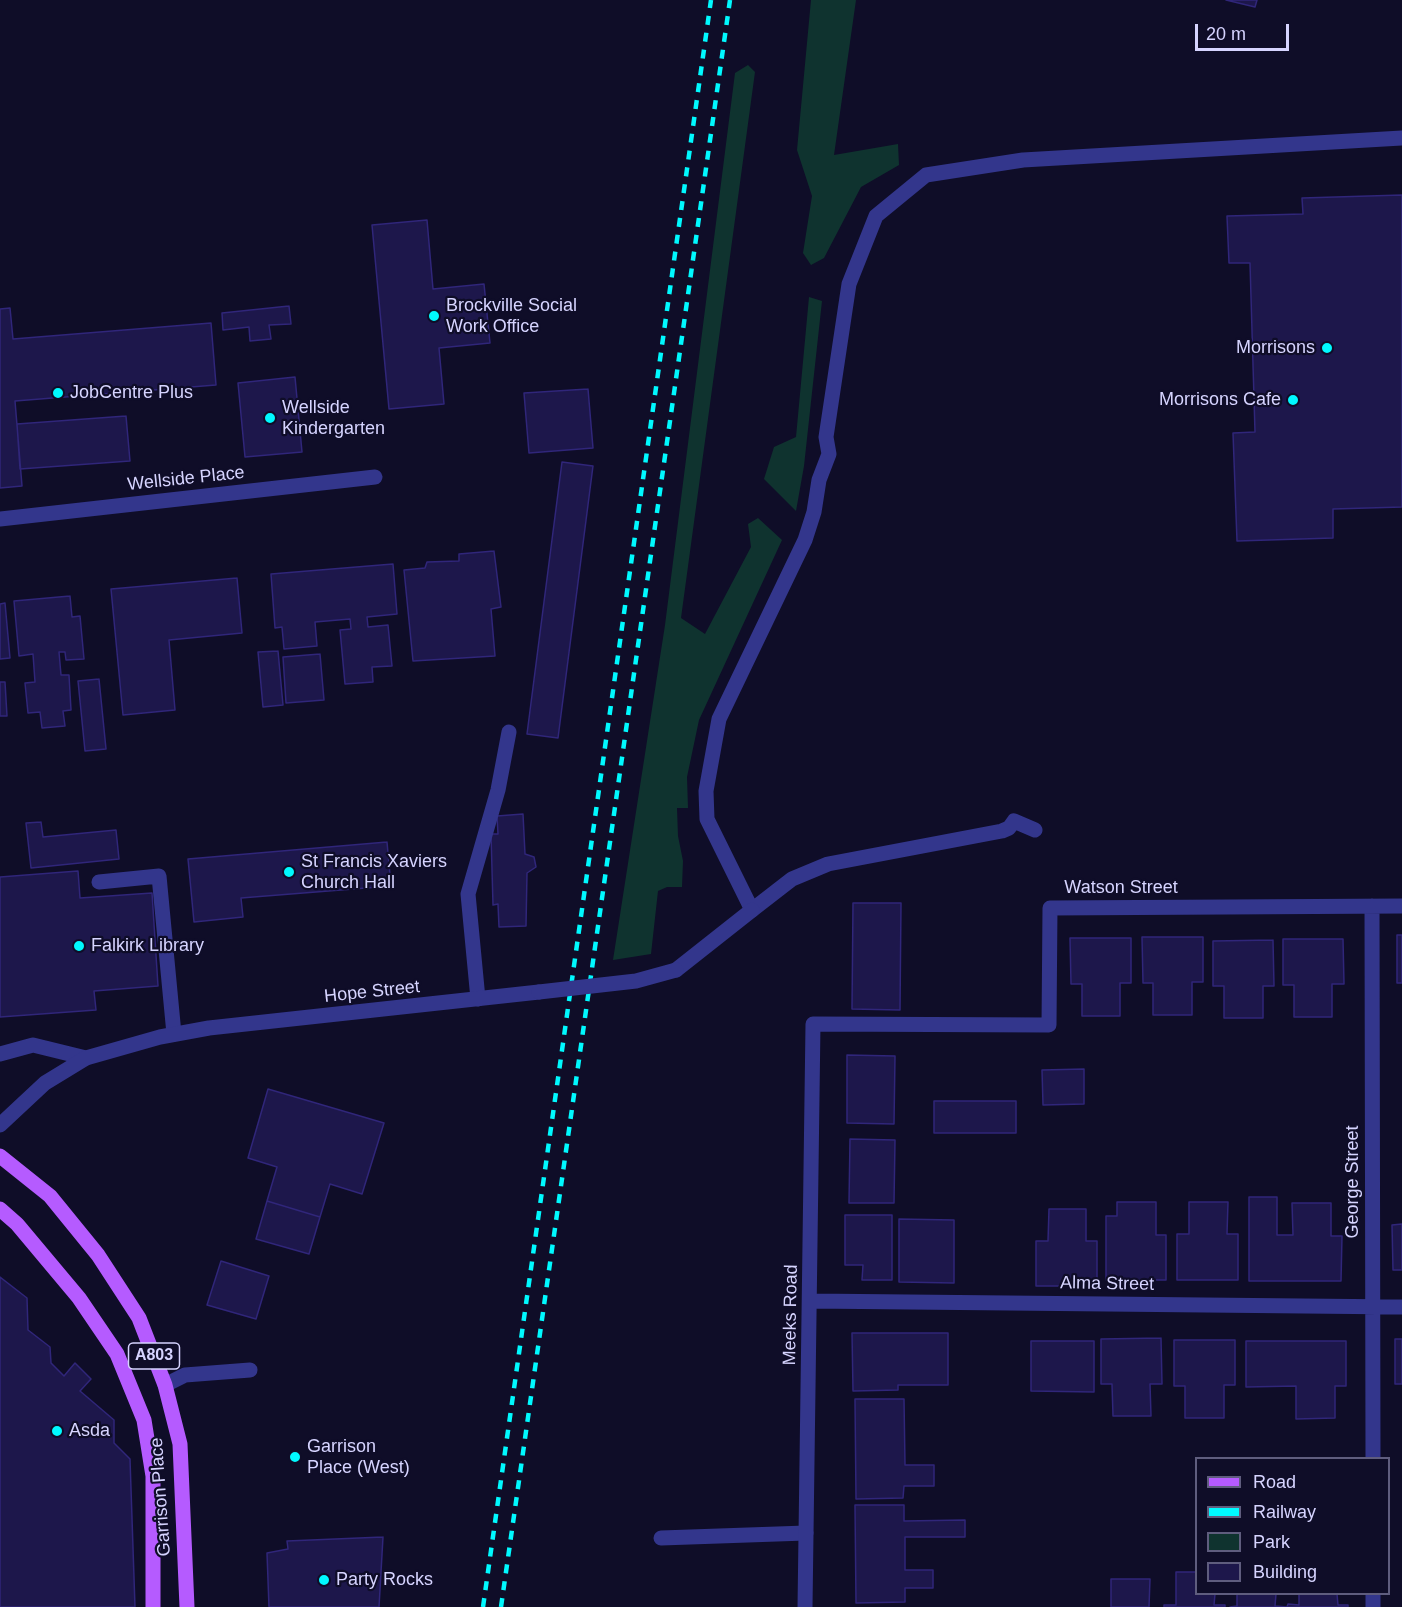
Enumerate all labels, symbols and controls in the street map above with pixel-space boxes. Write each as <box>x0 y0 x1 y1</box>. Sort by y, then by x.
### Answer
scale bar <box>1198 12 1292 50</box>
text: 20 m <box>1206 24 1246 44</box>
place label: Brockville Social Work Office <box>446 295 577 338</box>
marker: Brockville Social Work Office <box>427 309 441 323</box>
place label: Morrisons <box>1236 337 1315 359</box>
marker: Morrisons <box>1320 341 1334 355</box>
place label: JobCentre Plus <box>70 382 193 404</box>
marker: JobCentre Plus <box>51 386 65 400</box>
place label: Morrisons Cafe <box>1159 389 1281 411</box>
marker: Morrisons Cafe <box>1286 393 1300 407</box>
place label: Wellside Kindergarten <box>282 397 385 440</box>
marker: Wellside Kindergarten <box>263 411 277 425</box>
street label: Wellside Place <box>126 462 246 496</box>
place label: St Francis Xaviers Church Hall <box>301 851 447 894</box>
marker: St Francis Xaviers Church Hall <box>282 865 296 879</box>
street label: Watson Street <box>1064 877 1178 899</box>
place label: Falkirk Library <box>91 935 204 957</box>
marker: Falkirk Library <box>72 939 86 953</box>
street label: Hope Street <box>323 976 421 1008</box>
street label: George Street <box>1342 1125 1364 1239</box>
street label: Meeks Road <box>779 1264 803 1366</box>
street label: Alma Street <box>1060 1272 1154 1296</box>
road number: A803 <box>128 1343 180 1369</box>
place label: Asda <box>69 1420 110 1442</box>
marker: Asda <box>50 1424 64 1438</box>
place label: Garrison Place (West) <box>307 1436 410 1478</box>
street label: Garrison Place <box>146 1437 176 1557</box>
marker: Garrison Place (West) <box>288 1450 302 1464</box>
legend <box>1195 1457 1390 1595</box>
text: Road <box>1253 1472 1296 1492</box>
text: Railway <box>1253 1502 1316 1522</box>
text: Park <box>1253 1532 1290 1552</box>
text: Building <box>1253 1562 1317 1582</box>
place label: Party Rocks <box>336 1569 433 1591</box>
marker: Party Rocks <box>317 1573 331 1587</box>

